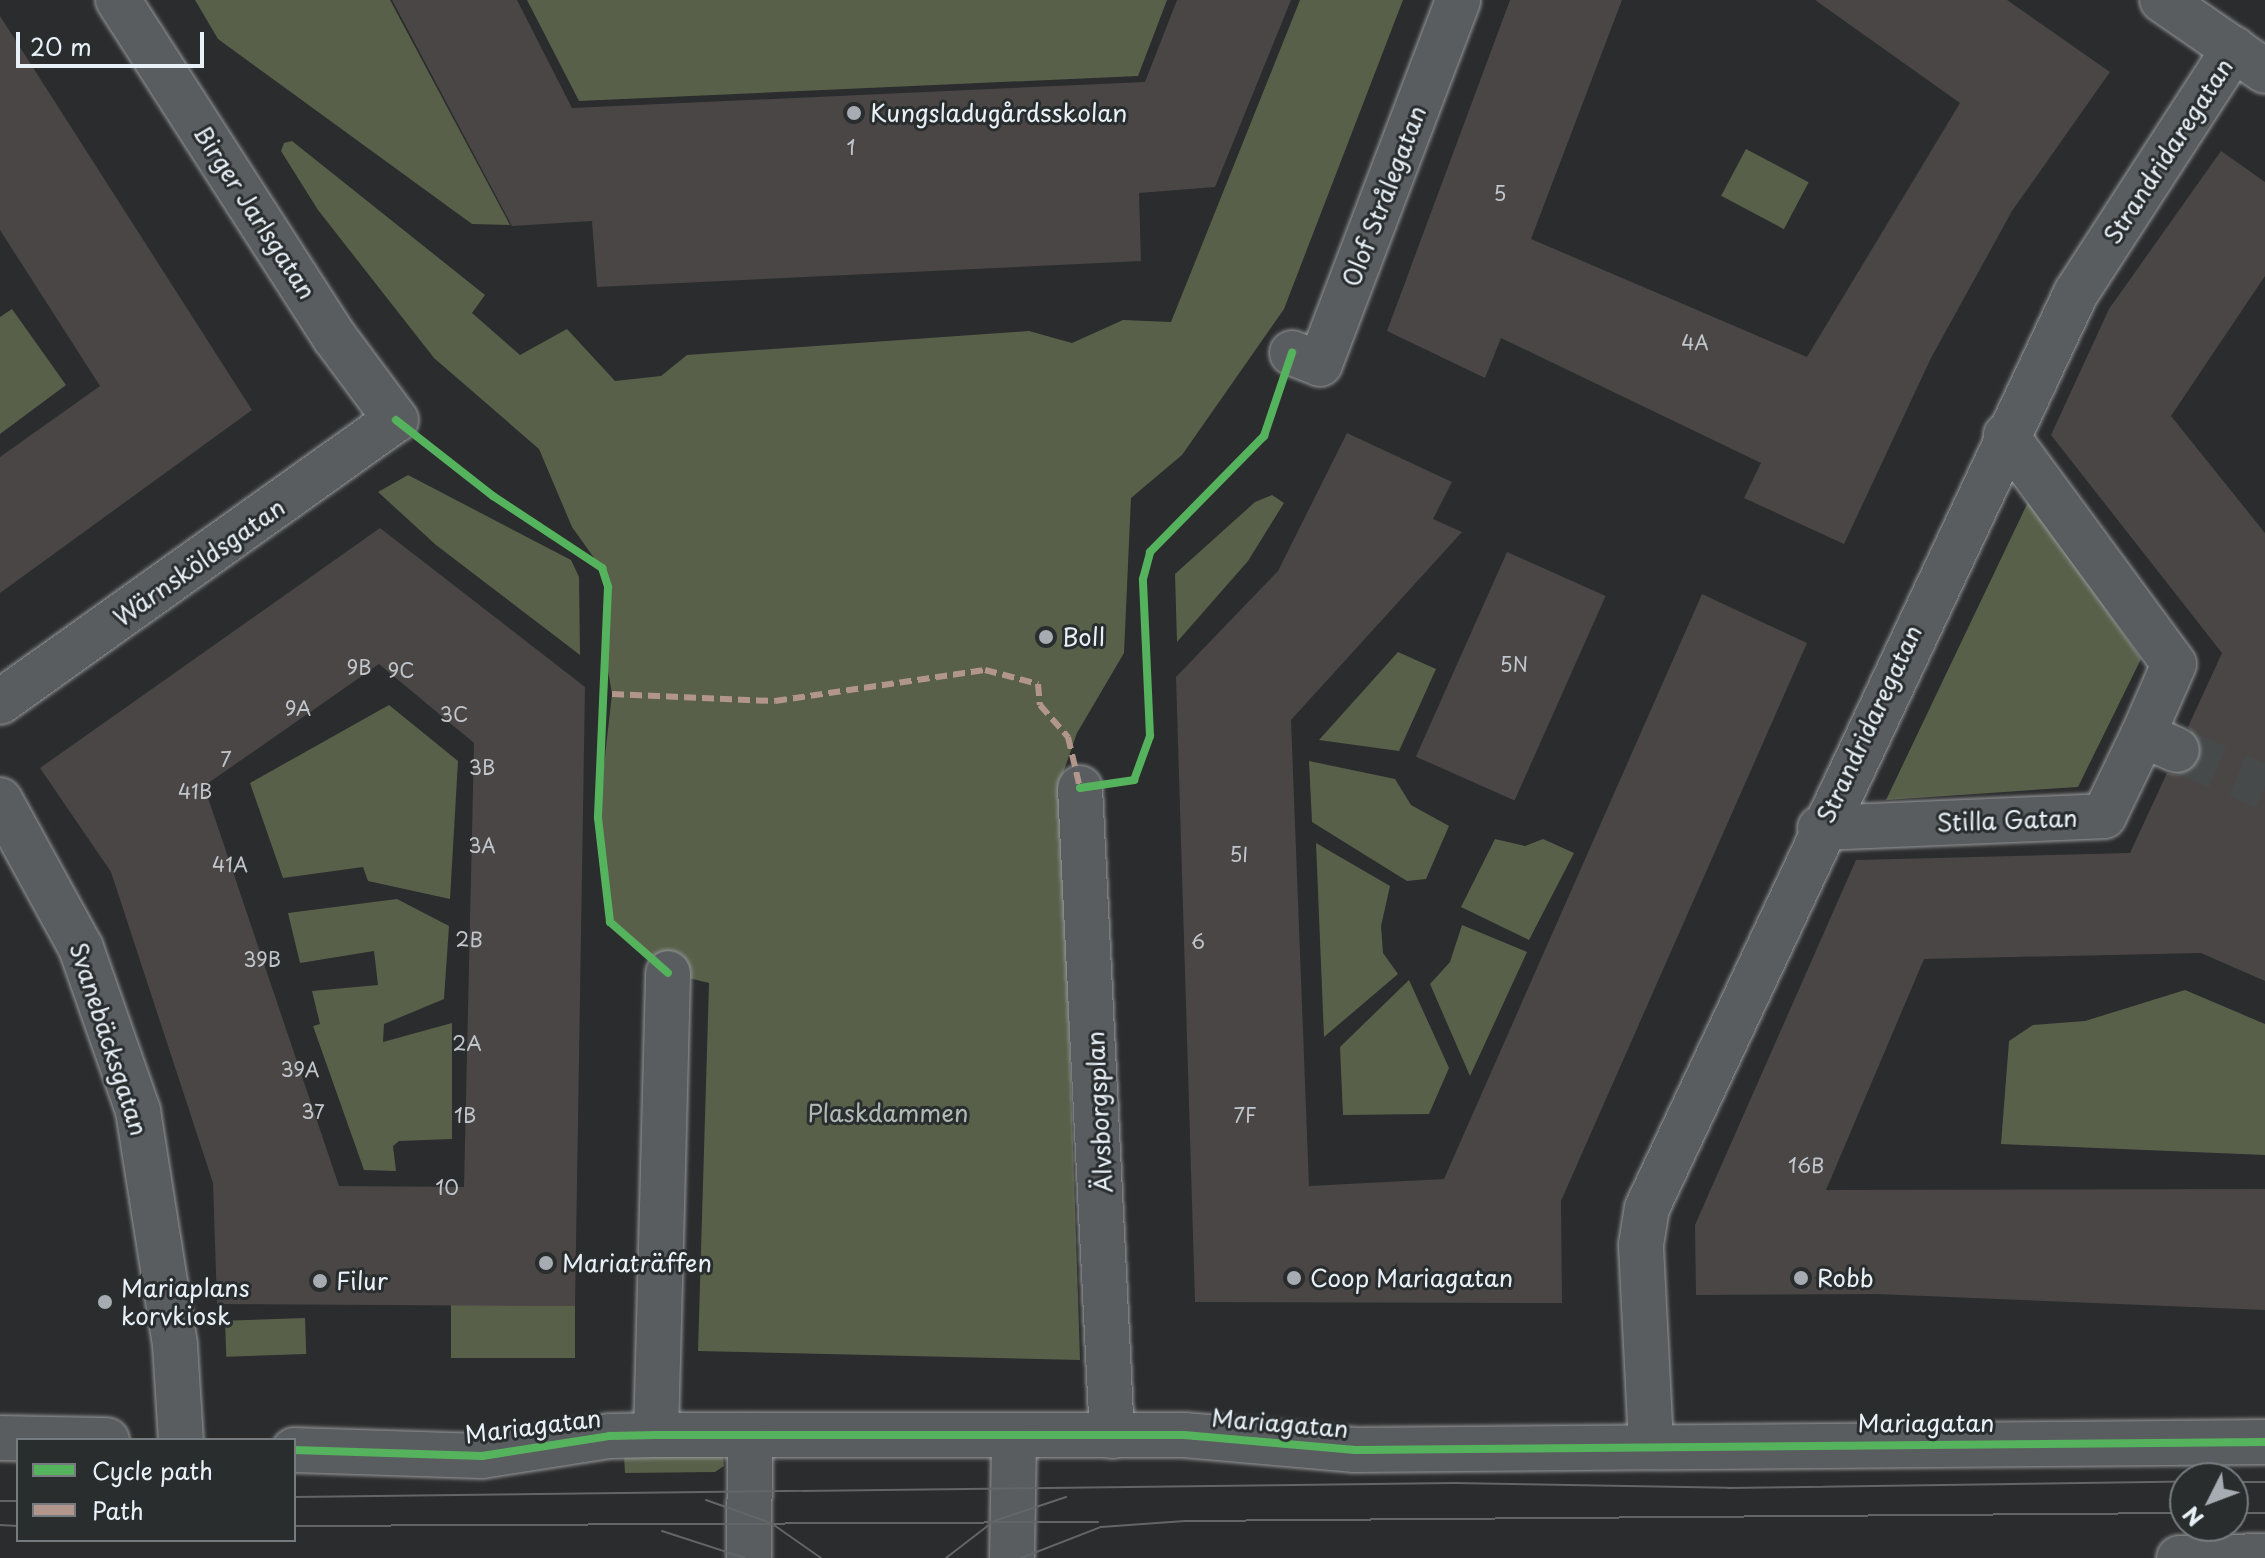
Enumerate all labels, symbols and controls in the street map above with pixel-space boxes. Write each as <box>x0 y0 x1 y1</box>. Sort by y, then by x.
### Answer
scale bar <box>20 16 208 66</box>
text: 20 m <box>30 28 92 64</box>
street label: Strandridaregatan <box>2097 53 2239 249</box>
place label: Kungsladugårdsskolan <box>870 99 1127 127</box>
street label: Olof Strålegatan <box>1336 102 1432 290</box>
marker: Kungsladugårdsskolan <box>845 104 863 122</box>
street label: Birger Jarlsgatan <box>187 118 323 306</box>
house number: 1 <box>847 135 855 159</box>
house number: 5 <box>1494 181 1506 205</box>
house number: 4A <box>1681 330 1709 354</box>
street label: Wärnsköldsgatan <box>108 492 290 632</box>
street label: Strandridaregatan <box>1810 620 1928 828</box>
place label: Boll <box>1062 623 1105 651</box>
marker: Boll <box>1037 628 1055 646</box>
house number: 5N <box>1500 652 1528 676</box>
house number: 9B <box>347 655 371 679</box>
house number: 9C <box>387 658 415 682</box>
house number: 9A <box>285 696 311 720</box>
house number: 3C <box>440 702 468 726</box>
house number: 7 <box>220 747 232 771</box>
house number: 3B <box>469 755 495 779</box>
house number: 41B <box>178 779 212 803</box>
street label: Stilla Gatan <box>1936 803 2078 837</box>
house number: 3A <box>468 833 496 857</box>
house number: 5I <box>1229 842 1249 866</box>
house number: 41A <box>212 852 248 876</box>
house number: 2B <box>455 927 483 951</box>
house number: 6 <box>1191 929 1205 953</box>
street label: Svanebäcksgatan <box>64 939 154 1139</box>
house number: 39B <box>243 947 281 971</box>
street label: Älvsborgsplan <box>1080 1030 1118 1194</box>
house number: 2A <box>452 1031 482 1055</box>
house number: 39A <box>280 1057 320 1081</box>
house number: 37 <box>301 1099 325 1123</box>
park label: Plaskdammen <box>808 1099 968 1127</box>
house number: 1B <box>454 1103 476 1127</box>
house number: 7F <box>1234 1103 1256 1127</box>
house number: 16B <box>1788 1153 1824 1177</box>
house number: 10 <box>435 1175 459 1199</box>
place label: Mariaträffen <box>562 1249 712 1277</box>
marker: Mariaträffen <box>537 1254 555 1272</box>
place label: Coop Mariagatan <box>1310 1264 1514 1292</box>
place label: Robb <box>1817 1264 1874 1292</box>
place label: Filur <box>336 1267 388 1295</box>
marker: Coop Mariagatan <box>1285 1269 1303 1287</box>
marker: Robb <box>1792 1269 1810 1287</box>
marker: Filur <box>311 1272 329 1290</box>
place label: Mariaplans korvkiosk <box>121 1274 250 1330</box>
marker: Mariaplans korvkiosk <box>96 1293 114 1311</box>
street label: Mariagatan <box>463 1403 603 1449</box>
street label: Mariagatan <box>1210 1403 1350 1443</box>
street label: Mariagatan <box>1857 1409 1995 1437</box>
legend <box>16 1438 296 1542</box>
text: Cycle path <box>92 1452 213 1488</box>
north arrow <box>2169 1462 2249 1542</box>
text: Path <box>92 1492 144 1528</box>
text: N <box>2174 1500 2210 1535</box>

